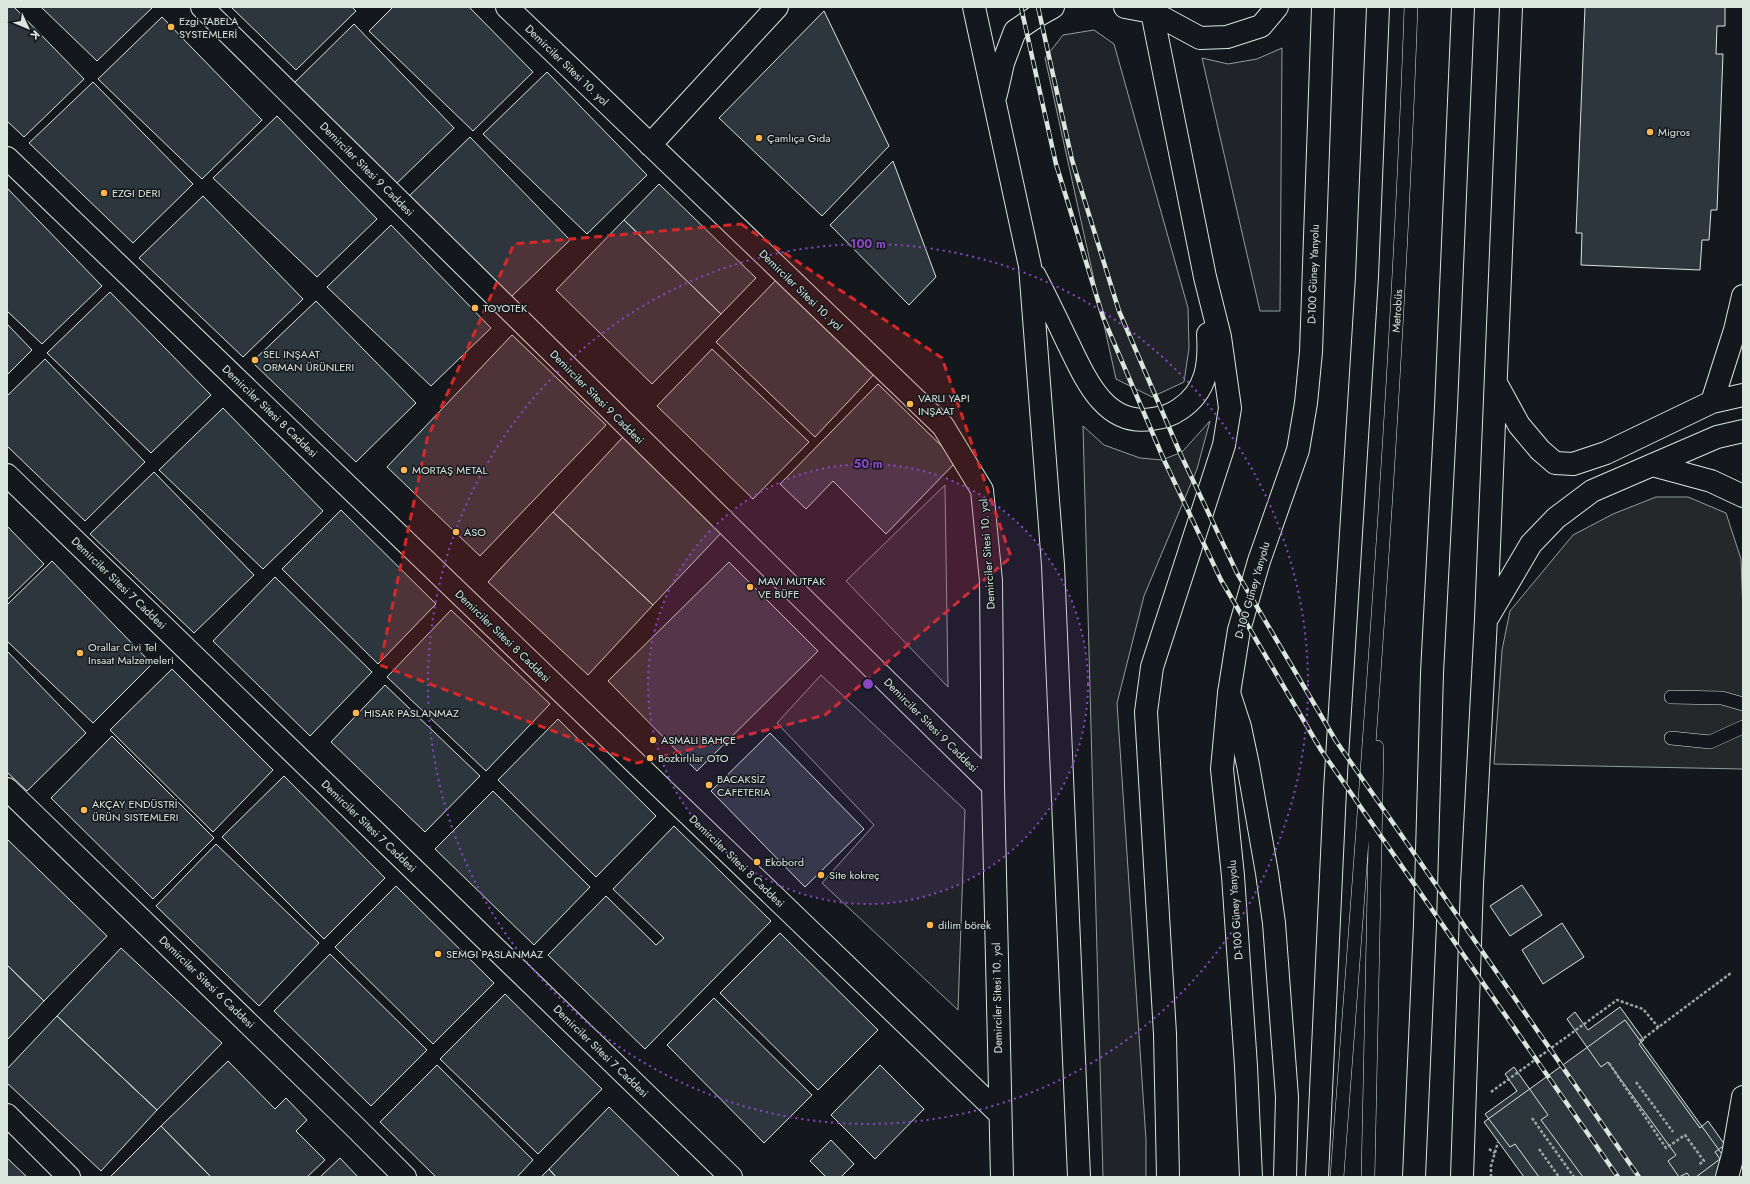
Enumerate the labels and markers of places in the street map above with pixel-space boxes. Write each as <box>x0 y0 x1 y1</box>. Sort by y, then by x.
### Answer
place label: Ezgi TABELA SYSTEMLERİ <box>179 13 239 42</box>
marker: Ezgi TABELA SYSTEMLERİ <box>166 22 176 32</box>
place label: Migros <box>1658 124 1691 140</box>
marker: Migros <box>1645 127 1655 137</box>
place label: Çamlıça Gıda <box>767 130 831 146</box>
marker: Çamlıça Gıda <box>754 133 764 143</box>
place label: EZGI DERI <box>112 185 160 201</box>
marker: EZGI DERI <box>99 188 109 198</box>
place label: TOYOTEK <box>483 300 528 316</box>
marker: TOYOTEK <box>470 303 480 313</box>
place label: SEL INŞAAT ORMAN ÜRÜNLERI <box>263 346 354 375</box>
marker: SEL INŞAAT ORMAN ÜRÜNLERI <box>250 355 260 365</box>
place label: VARLI YAPI INŞAAT <box>918 390 970 419</box>
marker: VARLI YAPI INŞAAT <box>905 399 915 409</box>
place label: MORTAŞ METAL <box>412 462 488 478</box>
marker: MORTAŞ METAL <box>399 465 409 475</box>
place label: ASO <box>464 524 486 540</box>
marker: ASO <box>451 527 461 537</box>
place label: MAVI MUTFAK VE BÜFE <box>758 573 826 602</box>
marker: MAVI MUTFAK VE BÜFE <box>745 582 755 592</box>
place label: Orallar Civi Tel Insaat Malzemeleri <box>88 639 174 668</box>
marker: Orallar Civi Tel Insaat Malzemeleri <box>75 648 85 658</box>
centre of rings <box>861 677 875 691</box>
place label: HISAR PASLANMAZ <box>364 705 459 721</box>
marker: HISAR PASLANMAZ <box>351 708 361 718</box>
place label: ASMALI BAHÇE <box>661 732 736 748</box>
marker: ASMALI BAHÇE <box>648 735 658 745</box>
place label: Bozkırlılar OTO <box>658 750 729 766</box>
marker: Bozkırlılar OTO <box>645 753 655 763</box>
place label: BACAKSİZ CAFETERIA <box>717 771 771 800</box>
marker: BACAKSİZ CAFETERIA <box>704 780 714 790</box>
place label: AKÇAY ENDÜSTRİ ÜRÜN SISTEMLERI <box>92 796 178 825</box>
marker: AKÇAY ENDÜSTRİ ÜRÜN SISTEMLERI <box>79 805 89 815</box>
place label: Ekobord <box>765 854 804 870</box>
marker: Ekobord <box>752 857 762 867</box>
place label: Site kokreç <box>829 867 880 883</box>
marker: Site kokreç <box>816 870 826 880</box>
place label: dilim börek <box>938 917 991 933</box>
marker: dilim börek <box>925 920 935 930</box>
place label: SEMGI PASLANMAZ <box>446 946 543 962</box>
marker: SEMGI PASLANMAZ <box>433 949 443 959</box>

